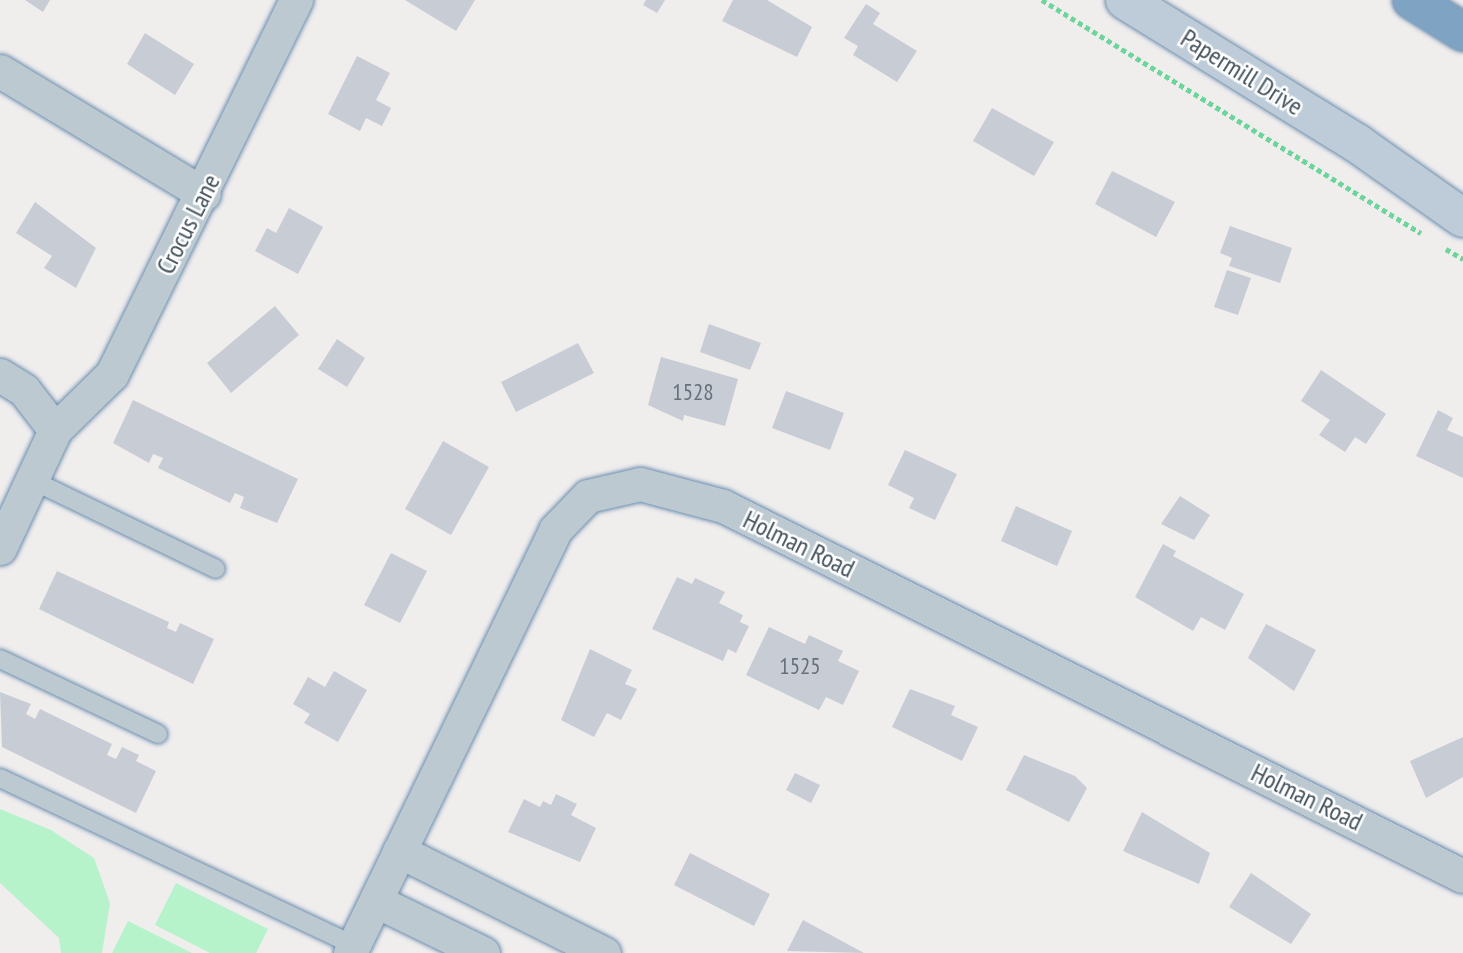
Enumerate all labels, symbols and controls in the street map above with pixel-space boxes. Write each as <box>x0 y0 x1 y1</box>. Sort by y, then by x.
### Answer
street label: Papermill Drive <box>1175 22 1309 122</box>
street label: Crocus Lane <box>150 169 226 279</box>
house number: 1528 <box>672 378 714 406</box>
street label: Holman Road <box>738 504 860 584</box>
house number: 1525 <box>779 652 821 680</box>
street label: Holman Road <box>1246 757 1368 837</box>

